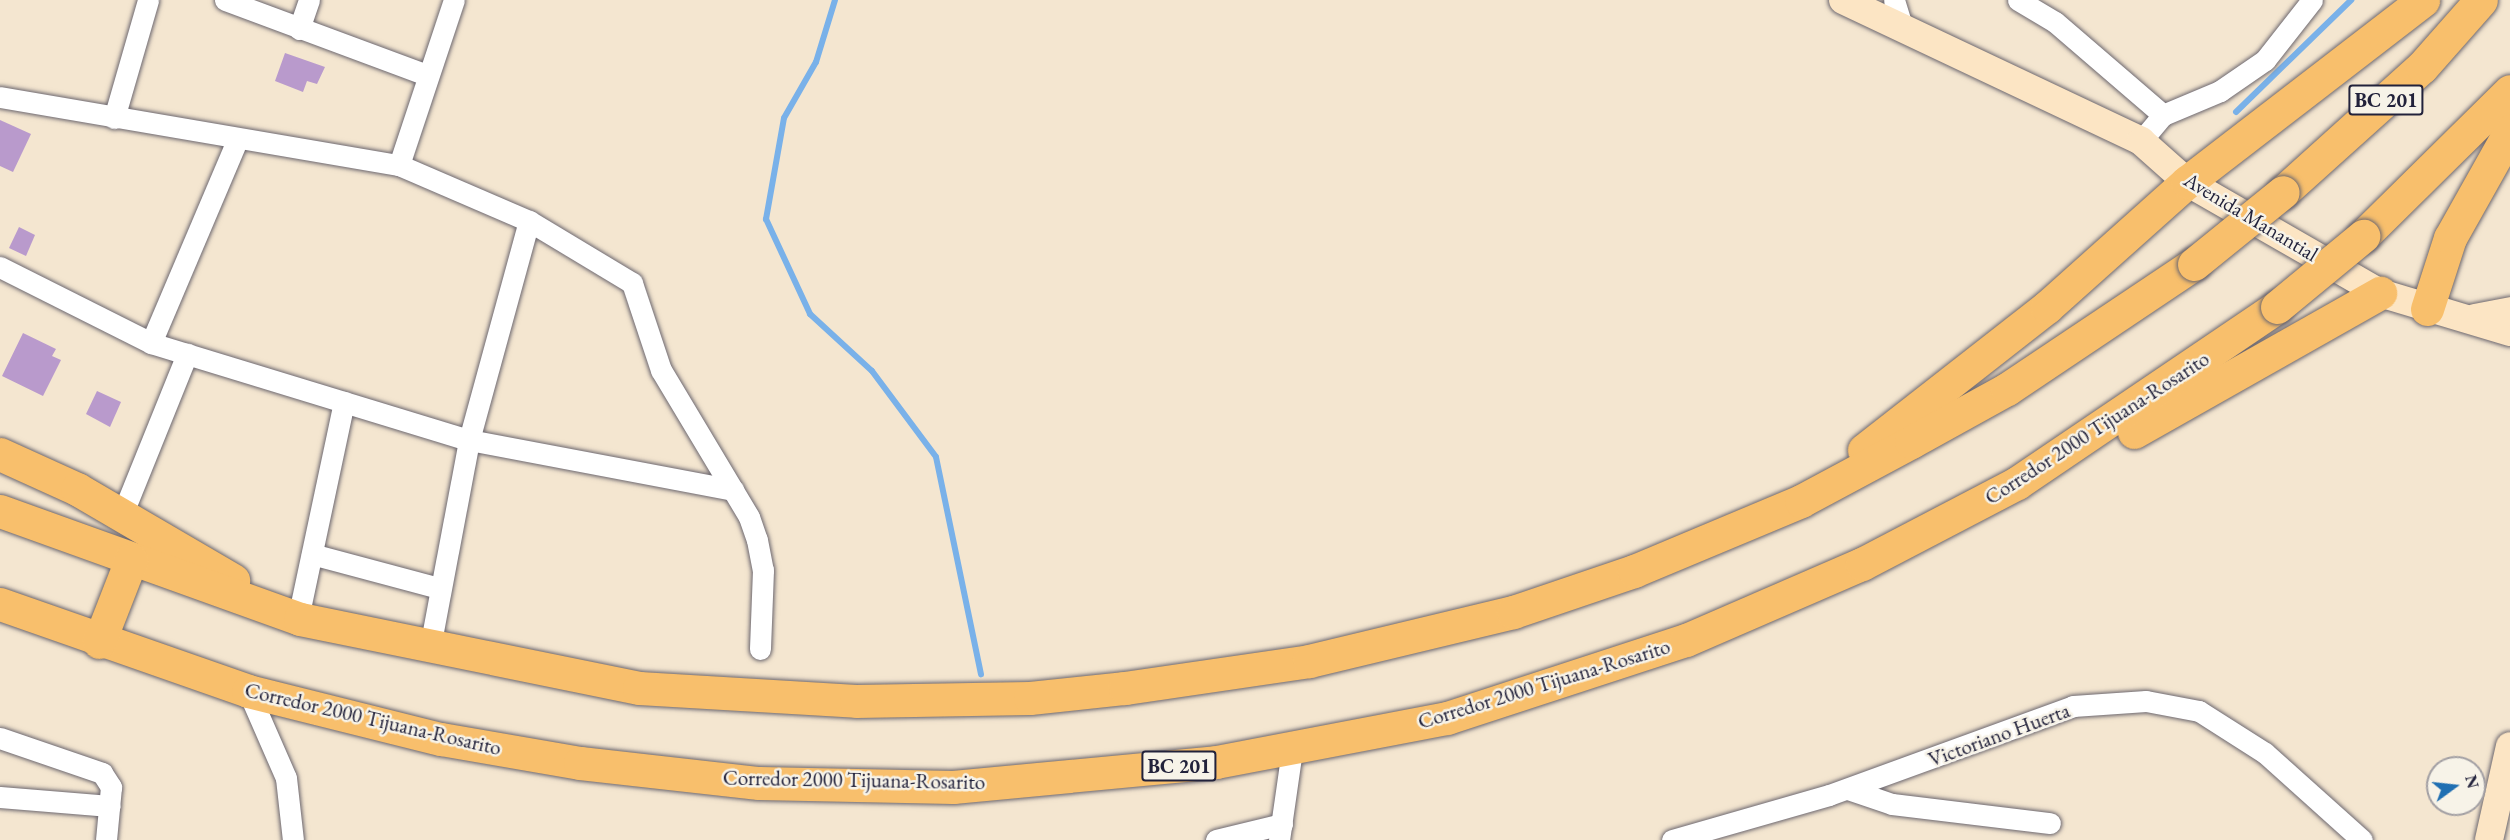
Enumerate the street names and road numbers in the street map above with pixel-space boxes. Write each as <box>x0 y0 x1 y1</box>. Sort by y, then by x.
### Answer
road number: BC 201 <box>2347 83 2425 117</box>
street label: Avenida Manantial <box>2179 167 2323 267</box>
street label: Corredor 2000 Tijuana-Rosarito <box>1980 346 2214 510</box>
street label: Corredor 2000 Tijuana-Rosarito <box>1415 634 1673 734</box>
street label: Corredor 2000 Tijuana-Rosarito <box>242 677 504 761</box>
street label: Victoriano Huerta <box>1925 698 2073 772</box>
road number: BC 201 <box>1140 749 1218 783</box>
street label: Corredor 2000 Tijuana-Rosarito <box>723 765 985 795</box>

